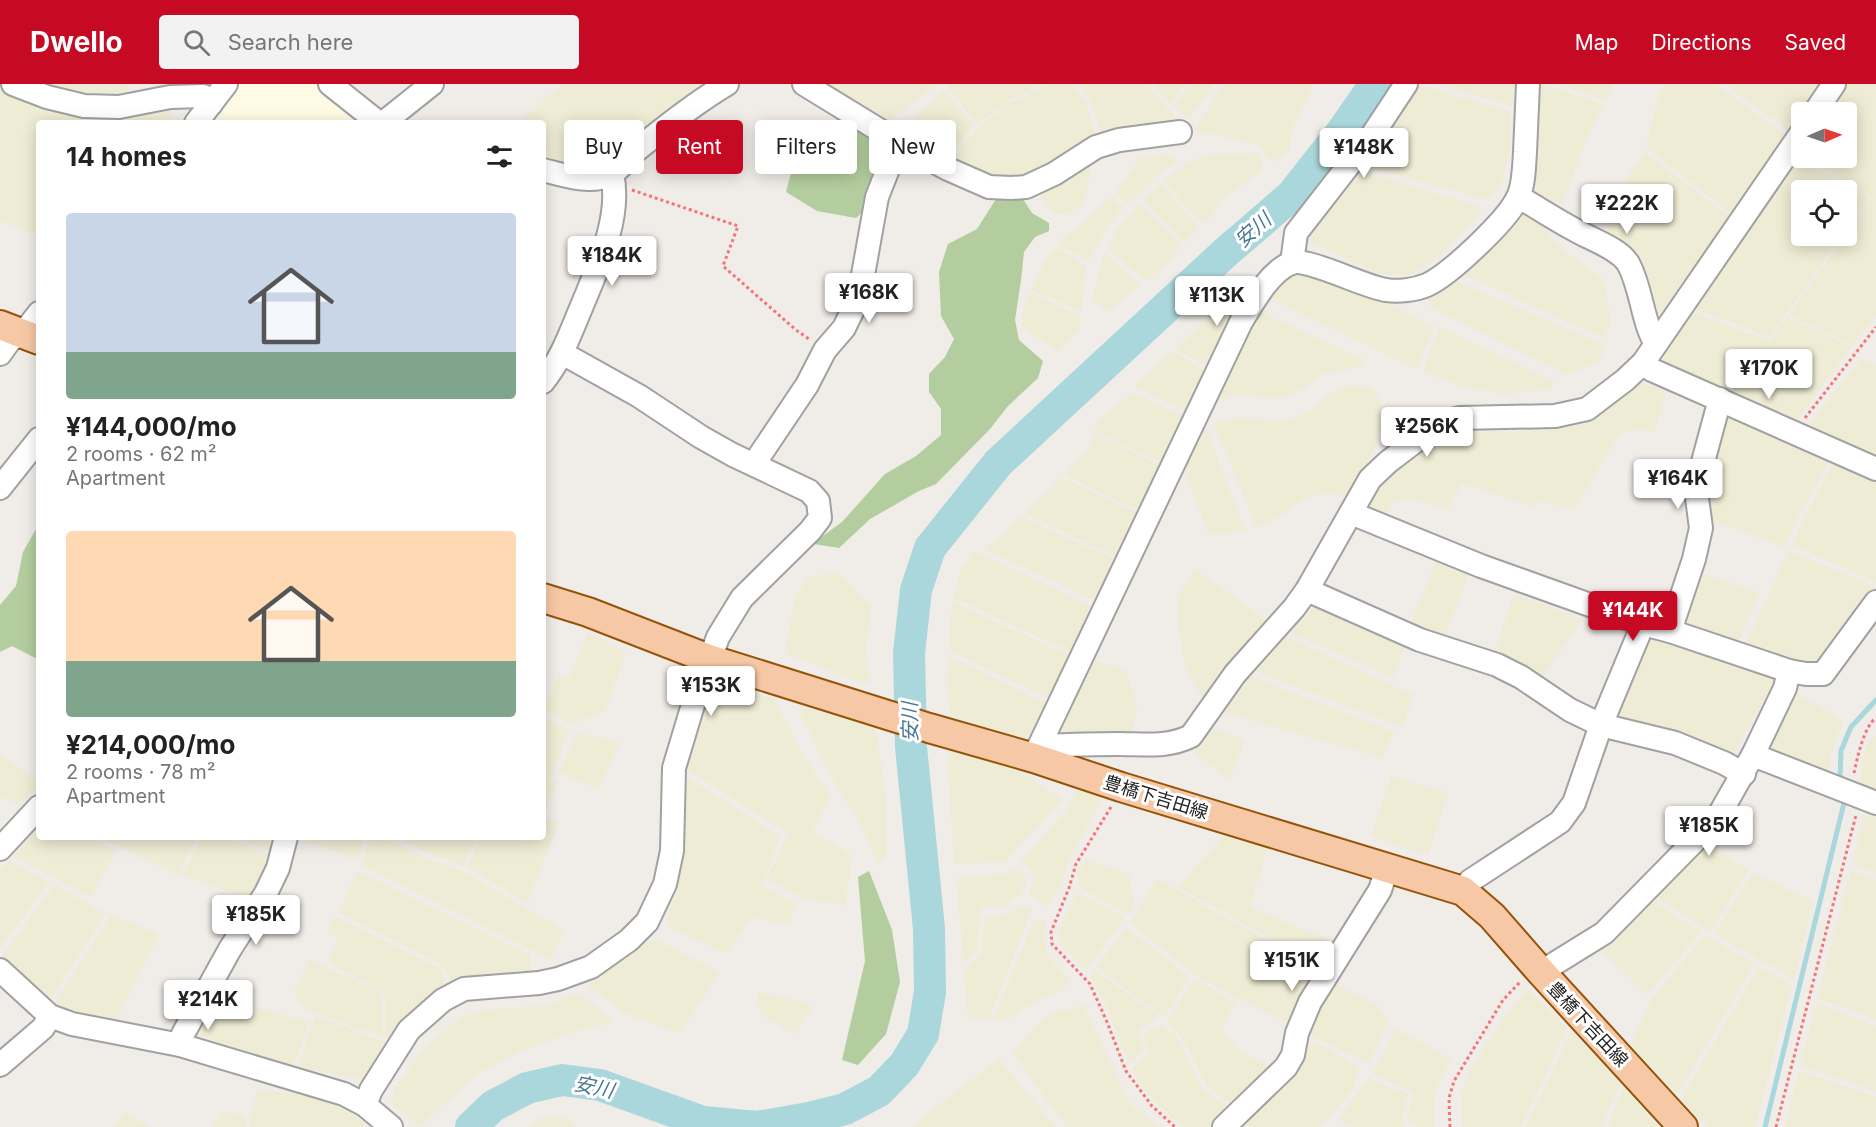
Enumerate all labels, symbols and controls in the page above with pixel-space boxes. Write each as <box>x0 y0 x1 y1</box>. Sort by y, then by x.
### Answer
search box <box>159 15 579 69</box>
text: Dwello <box>30 25 123 59</box>
icon: search <box>180 26 213 59</box>
text: Search here <box>228 29 353 55</box>
text: Map <box>1575 30 1618 55</box>
text: Directions <box>1651 30 1752 55</box>
text: Saved <box>1785 30 1846 55</box>
north arrow <box>1791 102 1857 168</box>
map controls <box>1791 102 1857 246</box>
chip: Buy <box>564 120 644 174</box>
chip: Rent <box>656 120 743 174</box>
chip: Filters <box>755 120 857 174</box>
chip: New <box>869 120 956 174</box>
pin: ¥148K <box>1322 128 1406 179</box>
text: ¥148K <box>1334 135 1394 159</box>
icon: filters <box>483 140 516 173</box>
text: 14 homes <box>66 141 187 172</box>
button: locate <box>1791 180 1857 246</box>
pin: ¥222K <box>1585 184 1669 235</box>
text: ¥222K <box>1595 191 1659 215</box>
water label: 安川 <box>1230 206 1277 252</box>
pin: ¥184K <box>570 236 654 287</box>
text: ¥184K <box>582 243 642 267</box>
icon: home <box>237 252 345 360</box>
pin: ¥168K <box>827 273 911 324</box>
pin: ¥113K <box>1175 276 1259 327</box>
text: ¥168K <box>839 280 899 304</box>
text: ¥113K <box>1189 283 1245 307</box>
pin: ¥170K <box>1727 349 1811 400</box>
text: ¥170K <box>1739 356 1799 380</box>
pin: ¥256K <box>1385 407 1469 458</box>
text: ¥144,000/mo <box>66 411 237 442</box>
text: ¥256K <box>1395 414 1459 438</box>
text: 2 rooms · 62 m² <box>66 442 217 466</box>
pin: ¥164K <box>1636 459 1720 510</box>
text: Apartment <box>66 466 165 490</box>
text: ¥164K <box>1648 466 1708 490</box>
icon: home <box>237 570 345 678</box>
pin: ¥144K <box>1591 591 1675 642</box>
text: ¥144K <box>1602 598 1664 622</box>
pin: ¥153K <box>669 666 753 717</box>
text: ¥153K <box>681 673 741 697</box>
water label: 安川 <box>898 700 922 742</box>
text: ¥214,000/mo <box>66 729 235 760</box>
text: 2 rooms · 78 m² <box>66 760 215 784</box>
street label: 豊橋下吉田線 <box>1101 771 1211 823</box>
text: Apartment <box>66 784 165 808</box>
pin: ¥185K <box>1667 806 1751 857</box>
text: ¥185K <box>1679 813 1739 837</box>
pin: ¥185K <box>214 895 298 946</box>
text: ¥185K <box>226 902 286 926</box>
pin: ¥151K <box>1250 941 1334 992</box>
text: ¥151K <box>1264 948 1320 972</box>
street label: 豊橋下吉田線 <box>1543 977 1633 1071</box>
pin: ¥214K <box>166 980 250 1031</box>
text: ¥214K <box>178 987 238 1011</box>
water label: 安川 <box>572 1071 618 1103</box>

